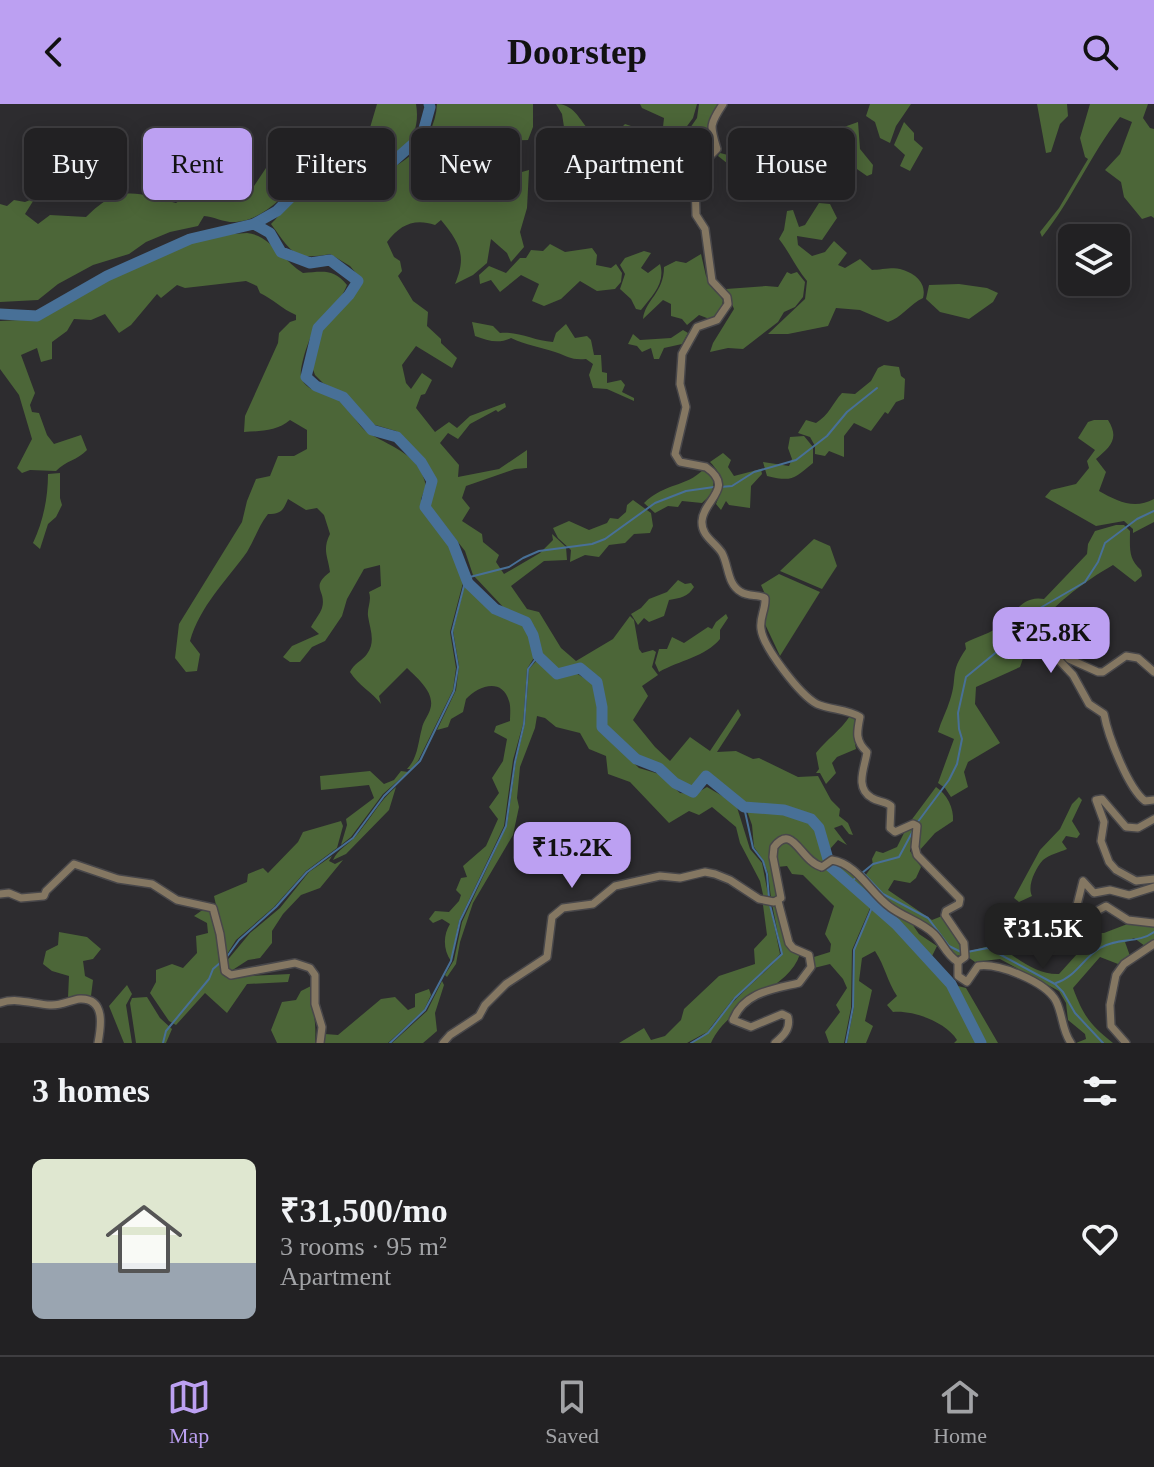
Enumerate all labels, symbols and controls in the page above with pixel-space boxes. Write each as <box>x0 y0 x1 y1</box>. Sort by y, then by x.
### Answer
icon: back <box>32 30 76 74</box>
icon: search <box>1078 30 1122 74</box>
text: Doorstep <box>507 32 647 72</box>
chip: Buy <box>24 128 127 200</box>
chip: Rent <box>143 128 252 200</box>
chip: Filters <box>268 128 395 200</box>
chip: New <box>411 128 520 200</box>
chip: Apartment <box>536 128 712 200</box>
chip: House <box>728 128 855 200</box>
map controls <box>1058 224 1130 296</box>
button: layers <box>1058 224 1130 296</box>
pin: ₹25.8K <box>986 607 1116 675</box>
text: ₹25.8K <box>1011 618 1091 647</box>
pin: ₹15.2K <box>507 822 637 890</box>
text: ₹15.2K <box>532 833 612 862</box>
pin: ₹31.5K <box>978 903 1108 971</box>
text: ₹31.5K <box>1003 914 1083 943</box>
icon: filters <box>1078 1069 1122 1113</box>
text: 3 homes <box>32 1072 150 1109</box>
icon: home <box>96 1191 192 1287</box>
text: ₹31,500/mo <box>280 1192 448 1229</box>
icon: heart <box>1078 1217 1122 1261</box>
text: 3 rooms · 95 m² <box>280 1232 447 1261</box>
text: Apartment <box>280 1262 391 1291</box>
tab: Map <box>167 1375 211 1449</box>
tab: Saved <box>545 1375 599 1449</box>
tab: Home <box>933 1375 987 1449</box>

